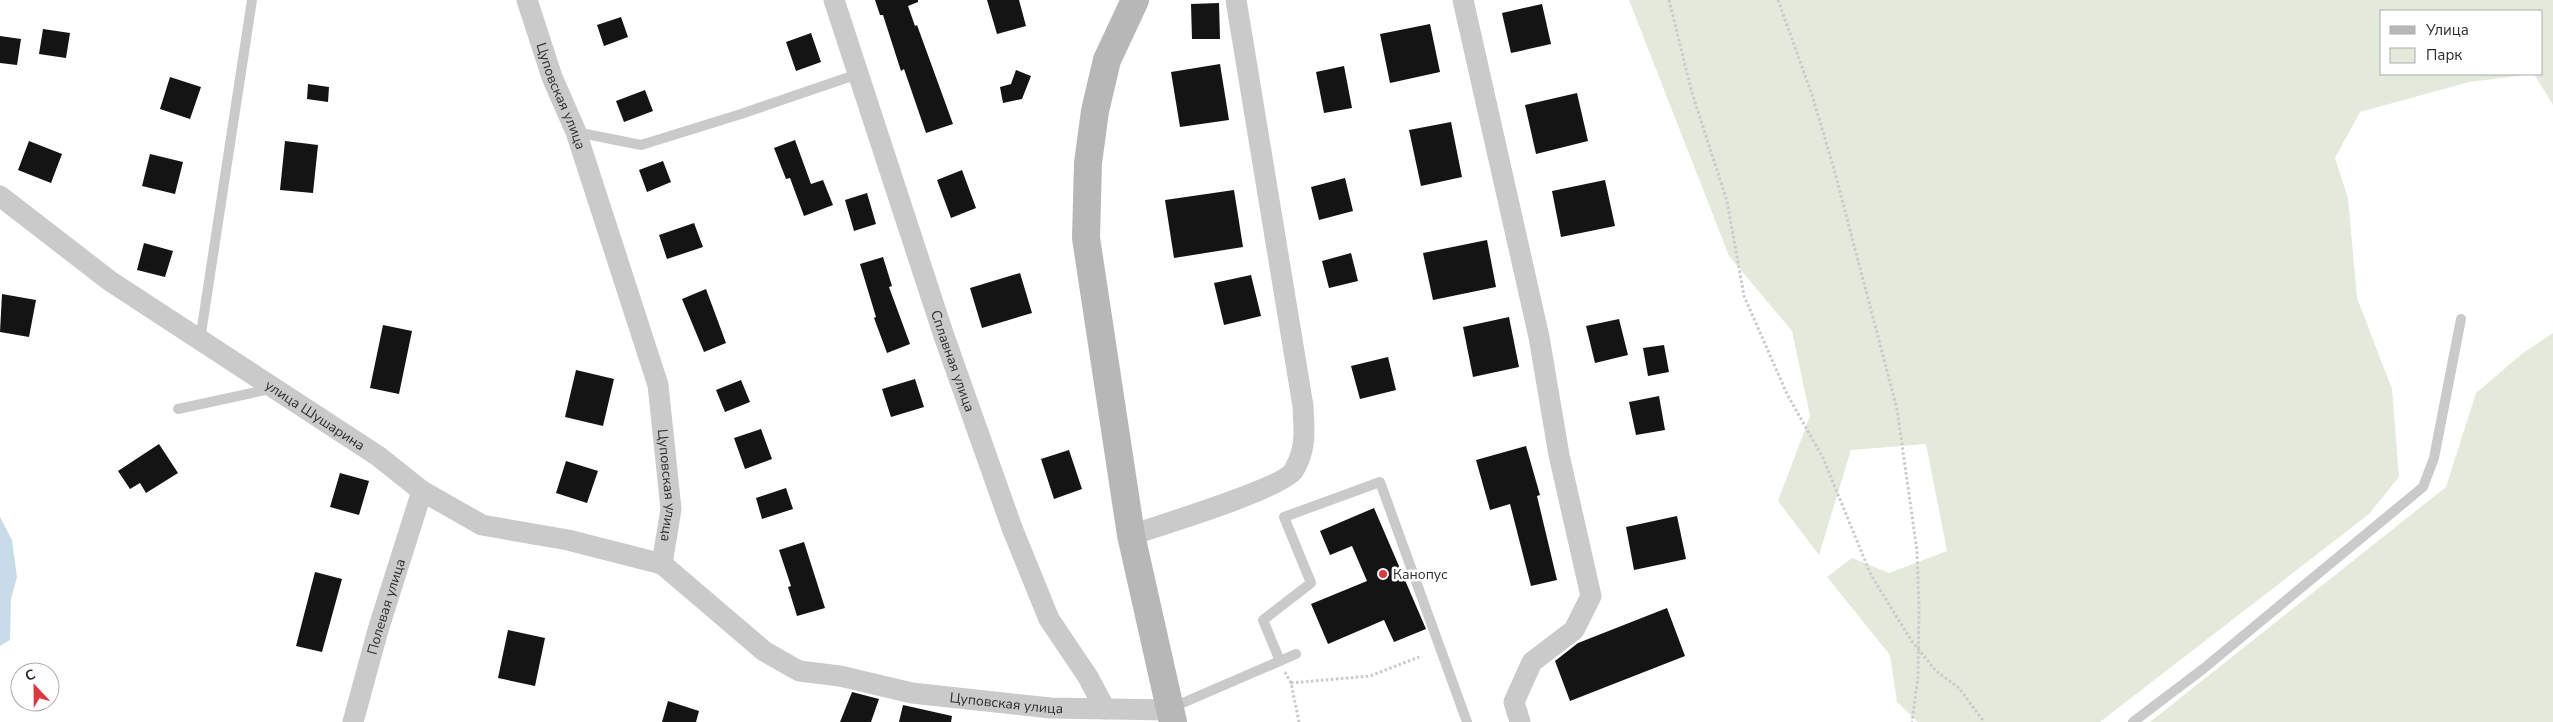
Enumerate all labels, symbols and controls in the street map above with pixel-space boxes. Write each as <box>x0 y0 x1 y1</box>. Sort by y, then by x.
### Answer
legend <box>2380 10 2543 75</box>
text: Улица <box>2425 20 2469 40</box>
street label: Цуповская улица <box>531 40 590 152</box>
text: Парк <box>2426 45 2462 65</box>
street label: Сплавная улица <box>926 308 979 415</box>
street label: улица Шушарина <box>261 376 369 455</box>
street label: Цуповская улица <box>653 428 680 543</box>
street label: Полевая улица <box>363 556 410 657</box>
place label: Канопус <box>1393 565 1448 584</box>
marker: Канопус <box>1377 568 1389 580</box>
north arrow <box>10 662 60 712</box>
text: С <box>22 665 39 686</box>
street label: Цуповская улица <box>949 688 1063 718</box>

